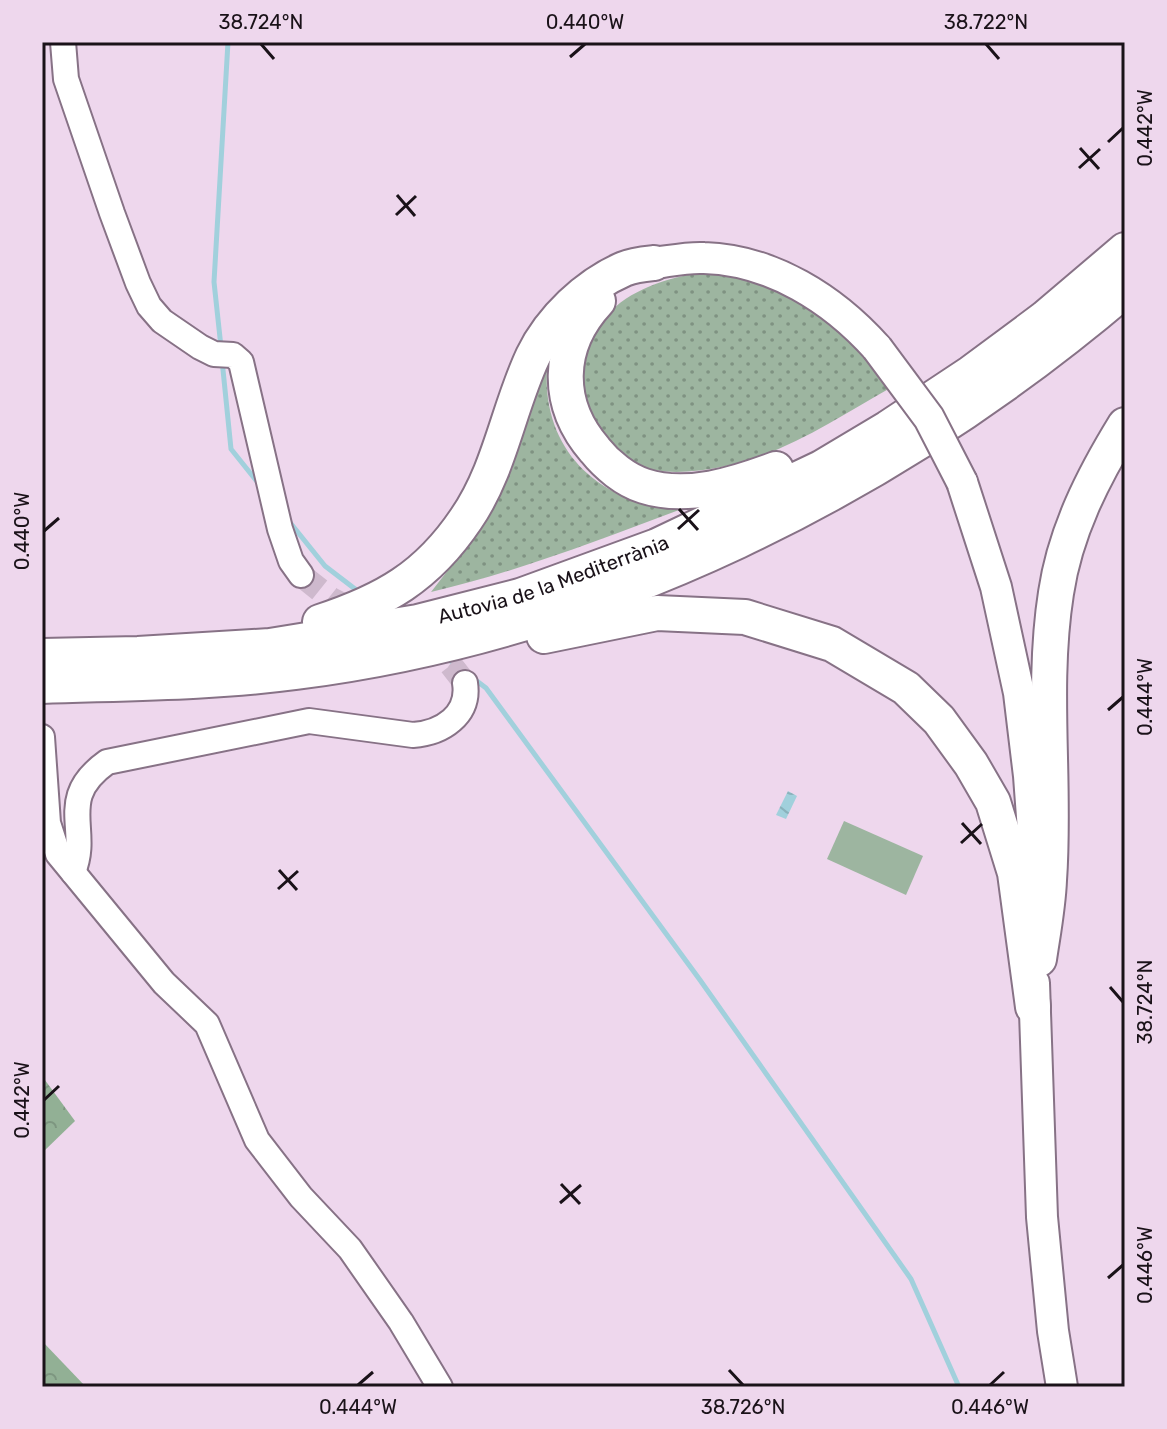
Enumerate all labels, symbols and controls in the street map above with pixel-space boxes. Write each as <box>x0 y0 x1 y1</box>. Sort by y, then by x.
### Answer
text: 38.724°N <box>219 10 303 34</box>
text: 0.440°W <box>546 10 624 34</box>
text: 38.722°N <box>944 10 1028 34</box>
text: 0.442°W <box>1133 89 1157 167</box>
text: 0.440°W <box>10 492 34 570</box>
street label: Autovia de la Mediterrània <box>435 530 673 628</box>
text: 0.444°W <box>1133 658 1157 736</box>
text: 38.724°N <box>1133 960 1157 1044</box>
text: 0.442°W <box>10 1061 34 1139</box>
text: 0.446°W <box>1133 1226 1157 1304</box>
text: 0.444°W <box>319 1395 397 1419</box>
text: 38.726°N <box>701 1395 785 1419</box>
text: 0.446°W <box>951 1395 1029 1419</box>

